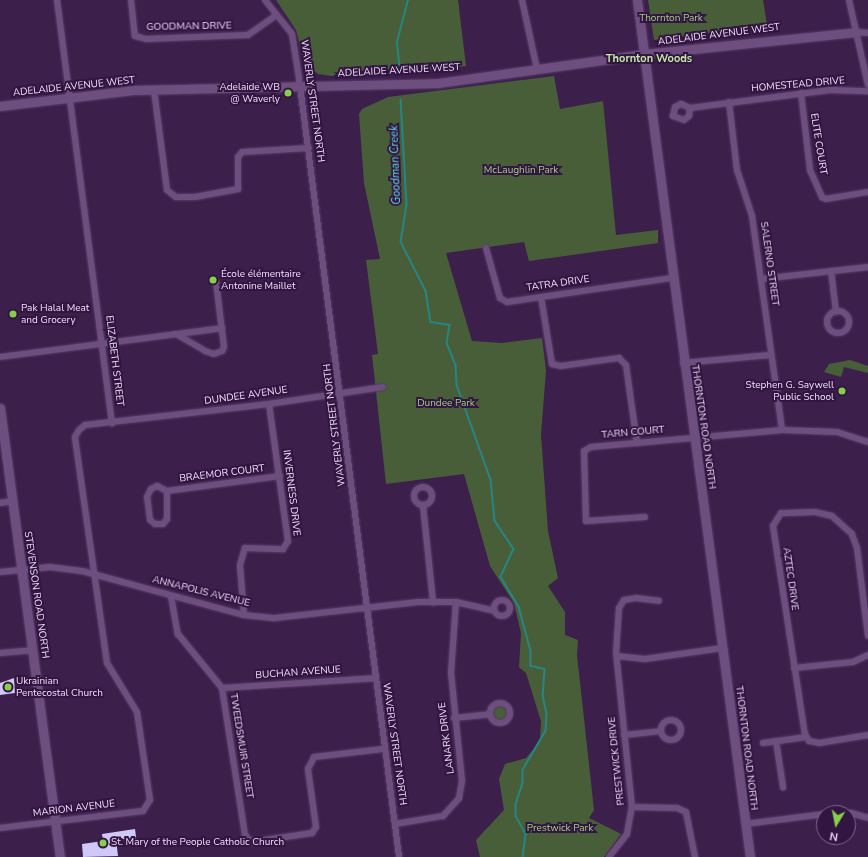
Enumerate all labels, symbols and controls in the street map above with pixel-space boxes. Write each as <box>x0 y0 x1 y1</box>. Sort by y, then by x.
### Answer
park label: Thornton Park <box>639 13 703 25</box>
street label: GOODMAN DRIVE <box>146 20 232 34</box>
street label: ADELAIDE AVENUE WEST <box>657 22 781 48</box>
street label: WAVERLY STREET NORTH <box>297 39 327 163</box>
district label: Thornton Woods <box>606 52 692 66</box>
street label: ADELAIDE AVENUE WEST <box>337 62 461 80</box>
street label: ADELAIDE AVENUE WEST <box>12 75 136 99</box>
street label: HOMESTEAD DRIVE <box>751 75 845 95</box>
place label: Adelaide WB @ Waverly <box>220 81 280 104</box>
marker: Adelaide WB @ Waverly <box>283 88 293 98</box>
street label: ELITE COURT <box>807 112 829 176</box>
water label: Goodman Creek <box>388 125 404 205</box>
park label: McLaughlin Park <box>484 165 558 177</box>
street label: SALERNO STREET <box>757 221 781 307</box>
place label: École élémentaire Antonine Maillet <box>221 268 301 292</box>
street label: TATRA DRIVE <box>526 274 590 294</box>
marker: École élémentaire Antonine Maillet <box>208 275 218 285</box>
place label: Pak Halal Meat and Grocery <box>21 302 89 326</box>
marker: Pak Halal Meat and Grocery <box>8 309 18 319</box>
street label: ELIZABETH STREET <box>102 315 126 407</box>
street label: WAVERLY STREET NORTH <box>322 363 348 487</box>
street label: THORNTON ROAD NORTH <box>688 364 718 490</box>
place label: Stephen G. Saywell Public School <box>746 379 834 402</box>
street label: DUNDEE AVENUE <box>204 384 288 408</box>
marker: Stephen G. Saywell Public School <box>837 386 847 396</box>
park label: Dundee Park <box>417 398 475 410</box>
street label: TARN COURT <box>601 424 665 442</box>
street label: INVERNESS DRIVE <box>280 449 302 537</box>
street label: BRAEMOR COURT <box>179 463 265 485</box>
street label: STEVENSON ROAD NORTH <box>21 531 51 659</box>
street label: AZTEC DRIVE <box>780 547 800 611</box>
street label: ANNAPOLIS AVENUE <box>151 574 251 610</box>
street label: BUCHAN AVENUE <box>255 664 341 682</box>
place label: Ukrainian Pentecostal Church <box>16 675 103 698</box>
marker: Ukrainian Pentecostal Church <box>3 682 13 692</box>
street label: WAVERLY STREET NORTH <box>379 682 409 806</box>
street label: THORNTON ROAD NORTH <box>732 685 760 811</box>
street label: TWEEDSMUIR STREET <box>227 693 255 799</box>
street label: LANARK DRIVE <box>437 701 457 775</box>
street label: PRESTWICK DRIVE <box>606 716 628 806</box>
street label: MARION AVENUE <box>32 798 116 820</box>
north arrow <box>816 805 856 845</box>
park label: Prestwick Park <box>527 823 593 835</box>
text: N <box>829 828 839 844</box>
place label: St. Mary of the People Catholic Church <box>111 837 284 849</box>
marker: St. Mary of the People Catholic Church <box>98 838 108 848</box>

